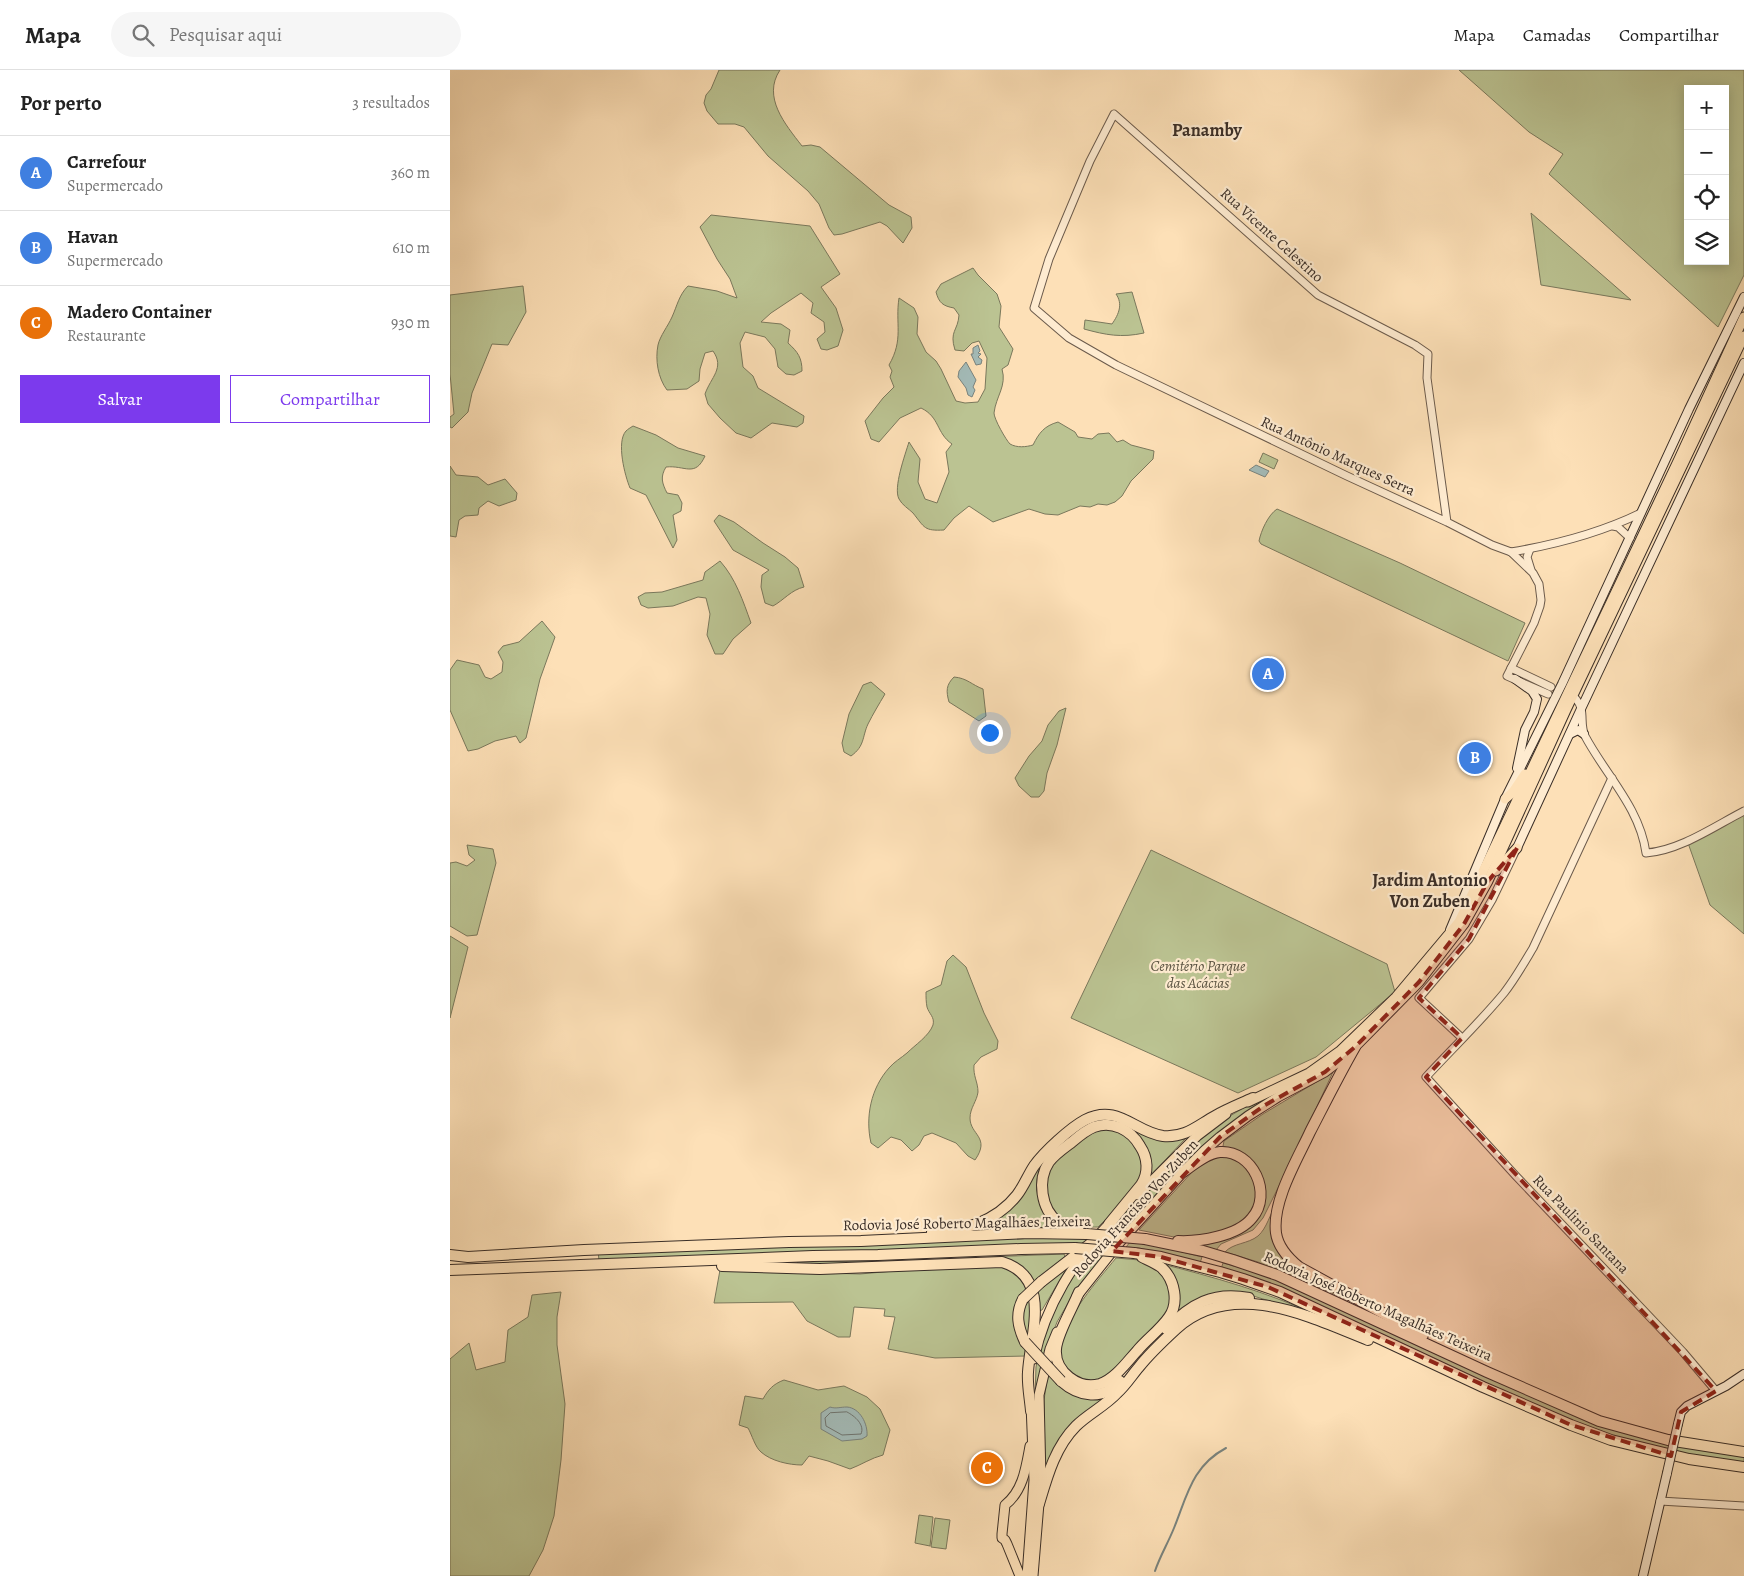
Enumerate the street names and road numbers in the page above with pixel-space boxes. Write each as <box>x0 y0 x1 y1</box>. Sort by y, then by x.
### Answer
street label: Rua Vicente Celestino <box>1216 183 1328 287</box>
street label: Rua Antônio Marques Serra <box>1258 411 1418 501</box>
street label: Rodovia Francisco Von Zuben <box>1068 1135 1202 1281</box>
street label: Rua Paulinio Santana <box>1528 1170 1634 1278</box>
street label: Rodovia José Roberto Magalhães Teixeira <box>843 1211 1091 1235</box>
street label: Rodovia José Roberto Magalhães Teixeira <box>1261 1246 1496 1366</box>

